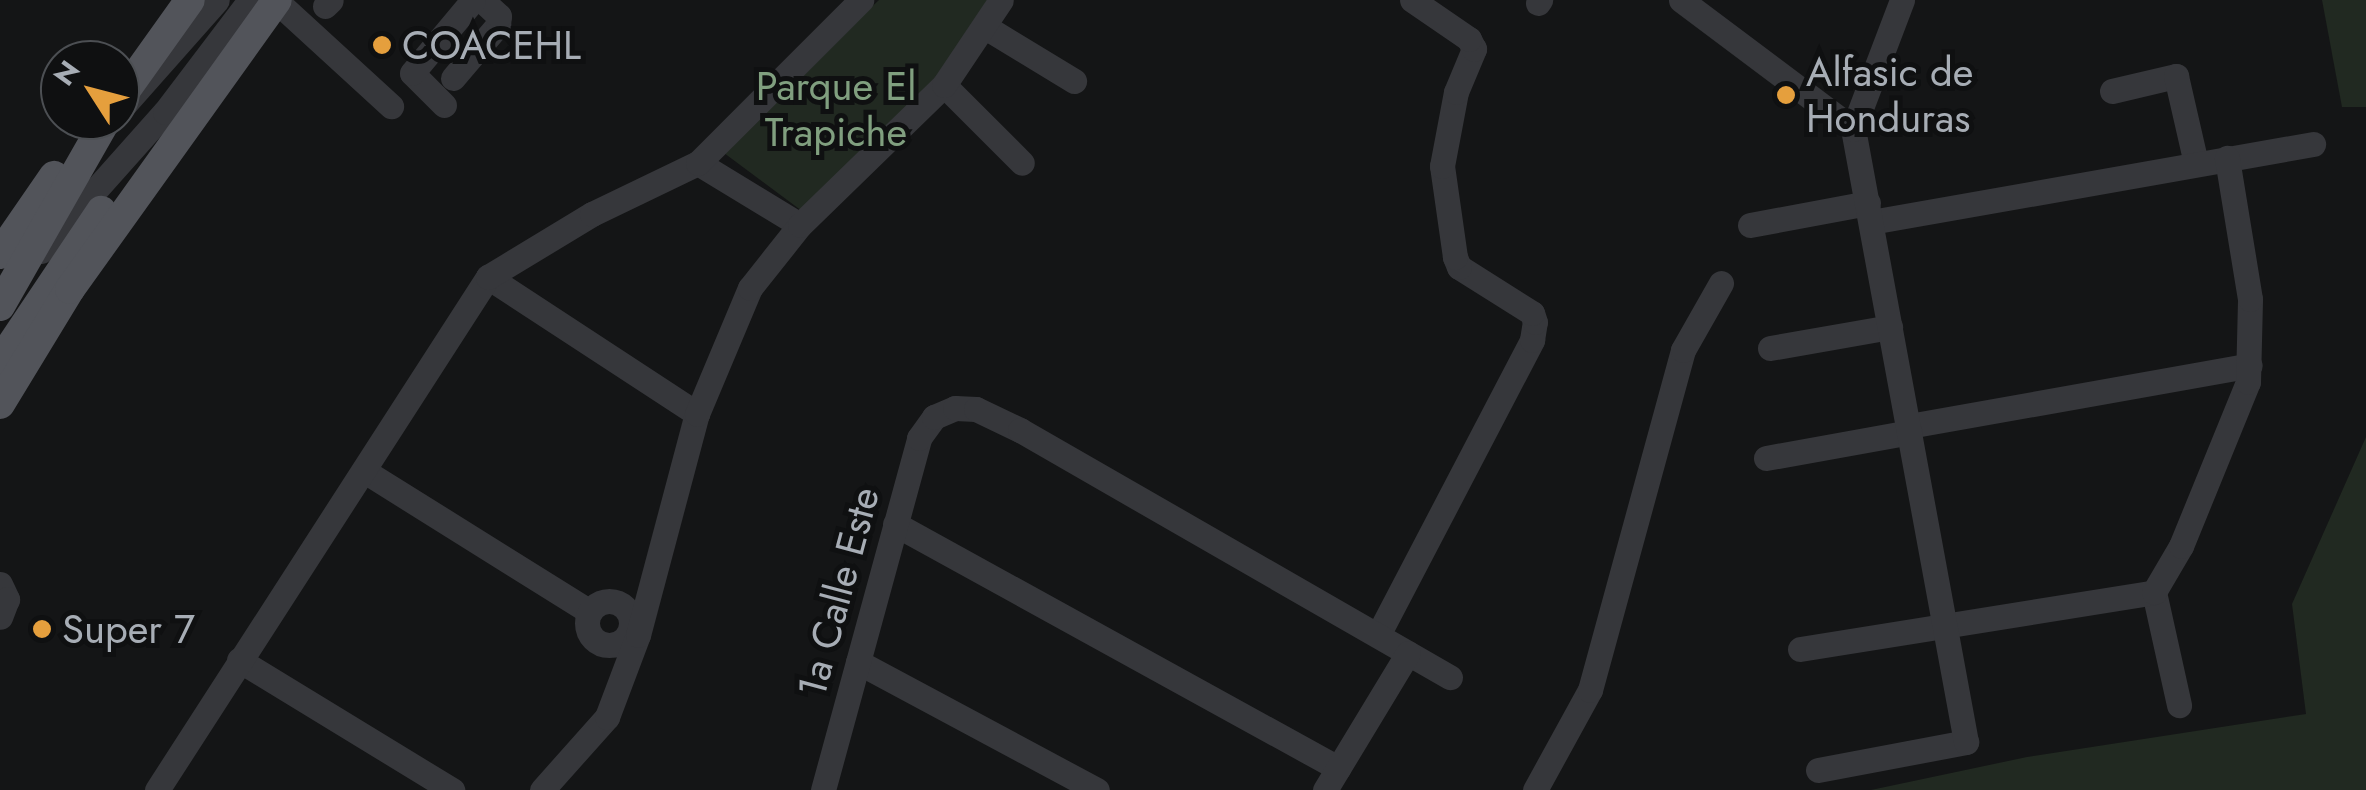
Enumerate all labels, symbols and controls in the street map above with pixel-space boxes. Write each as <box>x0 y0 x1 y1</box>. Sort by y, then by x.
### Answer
place label: COACEHL <box>402 21 581 69</box>
marker: COACEHL <box>371 34 393 56</box>
north arrow <box>40 40 140 140</box>
place label: Alfasic de Honduras <box>1806 48 1973 142</box>
text: N <box>44 52 90 94</box>
park label: Parque El Trapiche <box>756 62 916 156</box>
marker: Alfasic de Honduras <box>1775 84 1797 106</box>
street label: 1a Calle Este <box>787 482 889 702</box>
place label: Super 7 <box>62 605 195 653</box>
marker: Super 7 <box>31 618 53 640</box>

